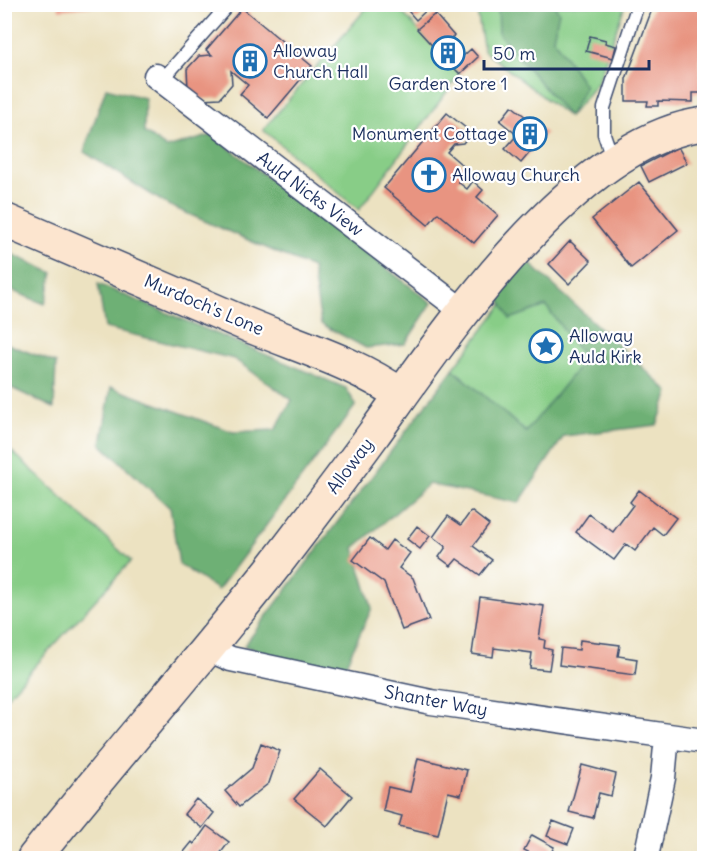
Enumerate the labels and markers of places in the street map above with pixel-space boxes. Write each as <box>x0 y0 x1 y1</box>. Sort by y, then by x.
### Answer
building icon: Garden Store 1 <box>430 35 466 71</box>
place label: Alloway Church Hall <box>273 39 368 83</box>
building icon: Alloway Church Hall <box>232 43 268 79</box>
place label: Garden Store 1 <box>388 72 508 95</box>
building icon: Monument Cottage <box>512 116 548 152</box>
place label: Monument Cottage <box>352 122 507 145</box>
church icon: Alloway Church <box>411 157 447 193</box>
place label: Alloway Church <box>452 163 580 186</box>
place label: Alloway Auld Kirk <box>569 324 642 368</box>
place icon: Alloway Auld Kirk <box>528 328 564 364</box>

